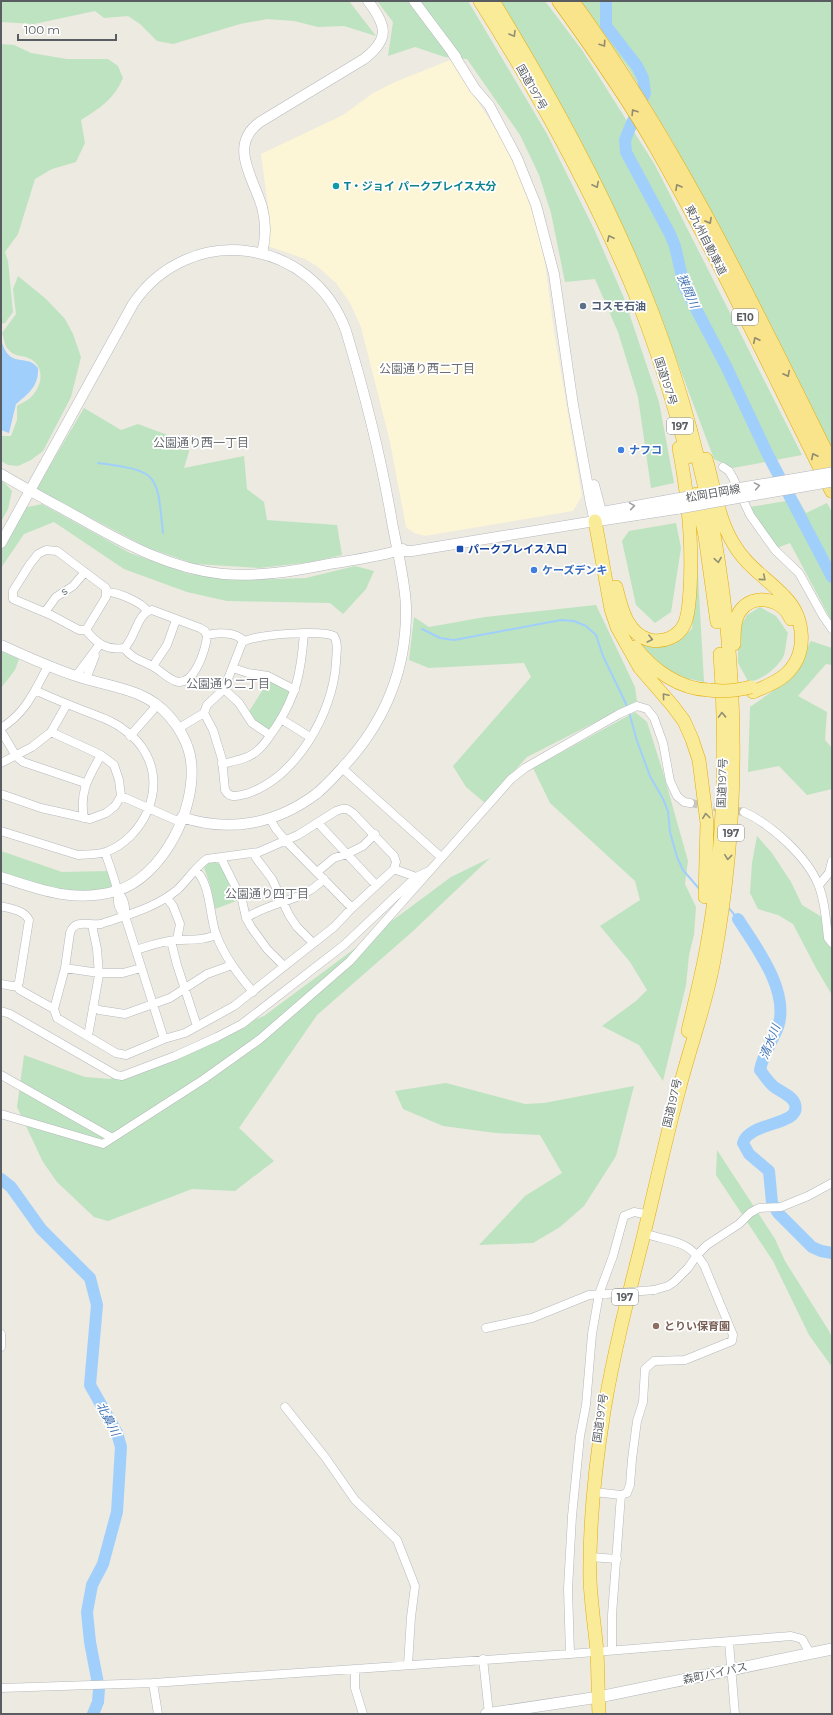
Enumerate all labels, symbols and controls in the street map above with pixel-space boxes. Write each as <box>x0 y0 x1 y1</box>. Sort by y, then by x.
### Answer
scale bar <box>18 16 116 42</box>
text: 100 m <box>24 22 60 37</box>
one-way arrow <box>508 30 516 37</box>
one-way arrow <box>598 40 605 47</box>
street label: 国道197号 <box>513 62 551 112</box>
one-way arrow <box>632 110 639 117</box>
place label: T・ジョイ パークプレイス大分 <box>344 179 497 193</box>
marker: T・ジョイ パークプレイス大分 <box>331 181 341 191</box>
one-way arrow <box>591 181 599 188</box>
one-way arrow <box>675 183 682 191</box>
street label: 東九州自動車道 <box>682 203 730 277</box>
one-way arrow <box>704 217 712 224</box>
one-way arrow <box>607 234 615 242</box>
water label: 狭間川 <box>675 271 703 312</box>
place label: コスモ石油 <box>591 299 646 313</box>
marker: コスモ石油 <box>578 301 588 311</box>
road number: E10 <box>732 309 758 325</box>
one-way arrow <box>753 336 761 344</box>
street label: 国道197号 <box>652 355 680 407</box>
district label: 公園通り西二丁目 <box>379 361 475 376</box>
one-way arrow <box>782 370 790 378</box>
road number: 197 <box>667 418 693 434</box>
district label: 公園通り西一丁目 <box>153 435 249 450</box>
place label: ナフコ <box>629 443 662 457</box>
marker: ナフコ <box>616 445 626 455</box>
one-way arrow <box>812 453 819 460</box>
street label: 松岡日岡線 <box>685 481 741 505</box>
one-way arrow <box>754 482 760 491</box>
one-way arrow <box>629 503 635 511</box>
place label: パークプレイス入口 <box>468 542 567 556</box>
marker: パークプレイス入口 <box>455 544 465 554</box>
one-way arrow <box>713 557 722 563</box>
place label: ケーズデンキ <box>542 563 607 577</box>
marker: ケーズデンキ <box>529 565 539 575</box>
one-way arrow <box>759 574 766 581</box>
street label: s <box>58 583 70 598</box>
one-way arrow <box>647 635 654 643</box>
district label: 公園通り二丁目 <box>186 676 270 691</box>
one-way arrow <box>662 693 669 701</box>
one-way arrow <box>718 712 727 718</box>
street label: 国道197号 <box>714 758 730 808</box>
one-way arrow <box>702 813 711 819</box>
road number: 197 <box>718 825 744 841</box>
one-way arrow <box>724 854 733 860</box>
district label: 公園通り四丁目 <box>225 886 309 901</box>
water label: 清水川 <box>756 1020 784 1061</box>
street label: 国道197号 <box>660 1077 684 1129</box>
road number: 197 <box>612 1289 638 1305</box>
place label: とりい保育園 <box>664 1319 730 1333</box>
marker: とりい保育園 <box>651 1321 661 1331</box>
street label: 国道197号 <box>590 1392 610 1444</box>
water label: 北鼻川 <box>94 1399 124 1440</box>
street label: 森町バイパス <box>681 1659 749 1687</box>

